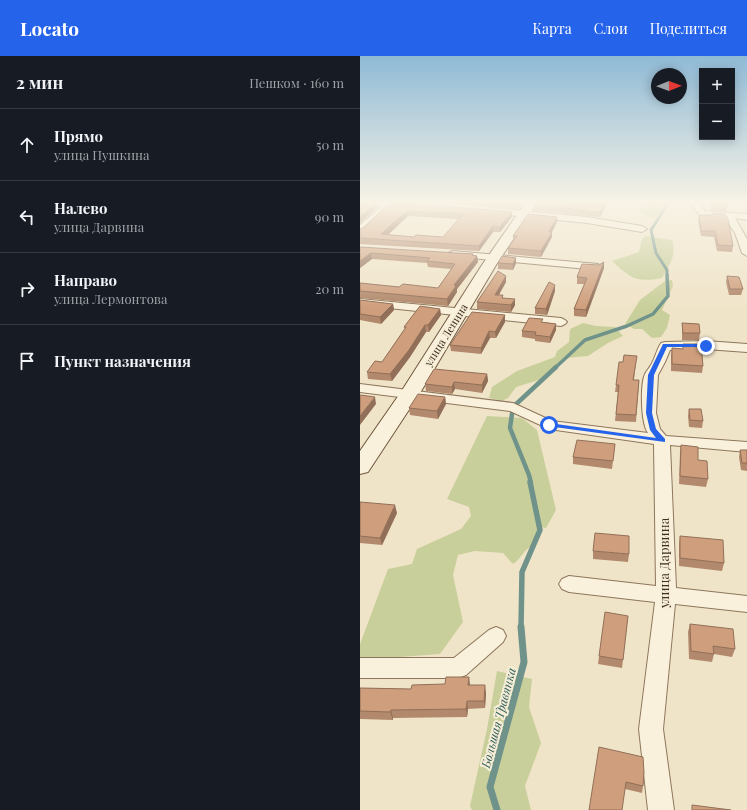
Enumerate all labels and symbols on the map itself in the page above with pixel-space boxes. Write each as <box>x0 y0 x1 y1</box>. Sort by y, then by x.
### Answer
north arrow <box>651 68 687 104</box>
street label: улица Ленина <box>420 300 471 370</box>
route end <box>697 337 715 355</box>
route start <box>540 416 558 434</box>
street label: улица Дарвина <box>655 517 672 609</box>
water label: Большая Травянка <box>477 666 519 771</box>

